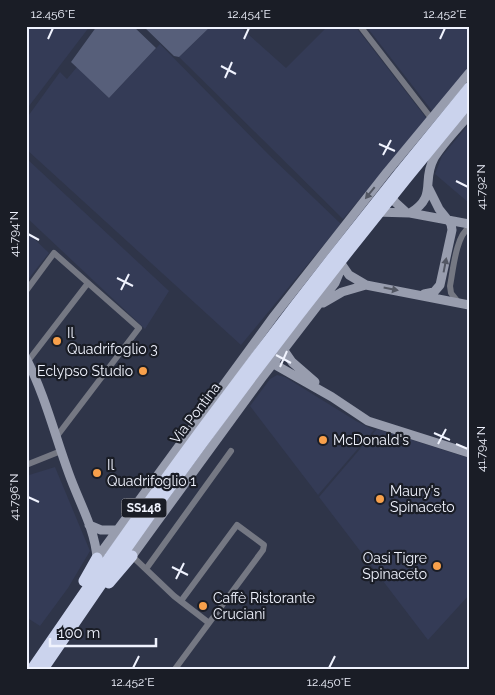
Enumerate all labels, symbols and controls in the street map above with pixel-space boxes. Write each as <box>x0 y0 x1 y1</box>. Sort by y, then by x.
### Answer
text: 12.456°E <box>31 7 75 21</box>
text: 12.454°E <box>227 7 271 21</box>
text: 12.452°E <box>423 7 467 21</box>
text: 41.792°N <box>474 164 488 210</box>
one-way arrow <box>365 187 376 200</box>
text: 41.794°N <box>7 211 21 257</box>
one-way arrow <box>441 257 449 273</box>
one-way arrow <box>384 286 400 294</box>
place label: Il Quadrifoglio 3 <box>67 325 158 357</box>
marker: Il Quadrifoglio 3 <box>51 335 63 347</box>
place label: Eclypso Studio <box>37 363 133 379</box>
marker: Eclypso Studio <box>137 365 149 377</box>
street label: Via Pontina <box>167 379 223 447</box>
text: 41.794°N <box>474 426 488 472</box>
place label: McDonald's <box>333 432 409 448</box>
marker: McDonald's <box>317 434 329 446</box>
place label: Il Quadrifoglio 1 <box>107 457 196 489</box>
marker: Il Quadrifoglio 1 <box>91 467 103 479</box>
text: 41.796°N <box>7 474 21 520</box>
place label: Maury's Spinaceto <box>390 483 455 515</box>
marker: Maury's Spinaceto <box>374 493 386 505</box>
road number: SS148 <box>122 498 166 518</box>
place label: Oasi Tigre Spinaceto <box>362 550 427 582</box>
marker: Oasi Tigre Spinaceto <box>431 560 443 572</box>
place label: Caffè Ristorante Cruciani <box>213 590 315 622</box>
marker: Caffè Ristorante Cruciani <box>197 600 209 612</box>
scale bar <box>50 615 156 647</box>
text: 100 m <box>58 624 100 642</box>
text: 12.452°E <box>111 675 155 689</box>
text: 12.450°E <box>307 675 351 689</box>

